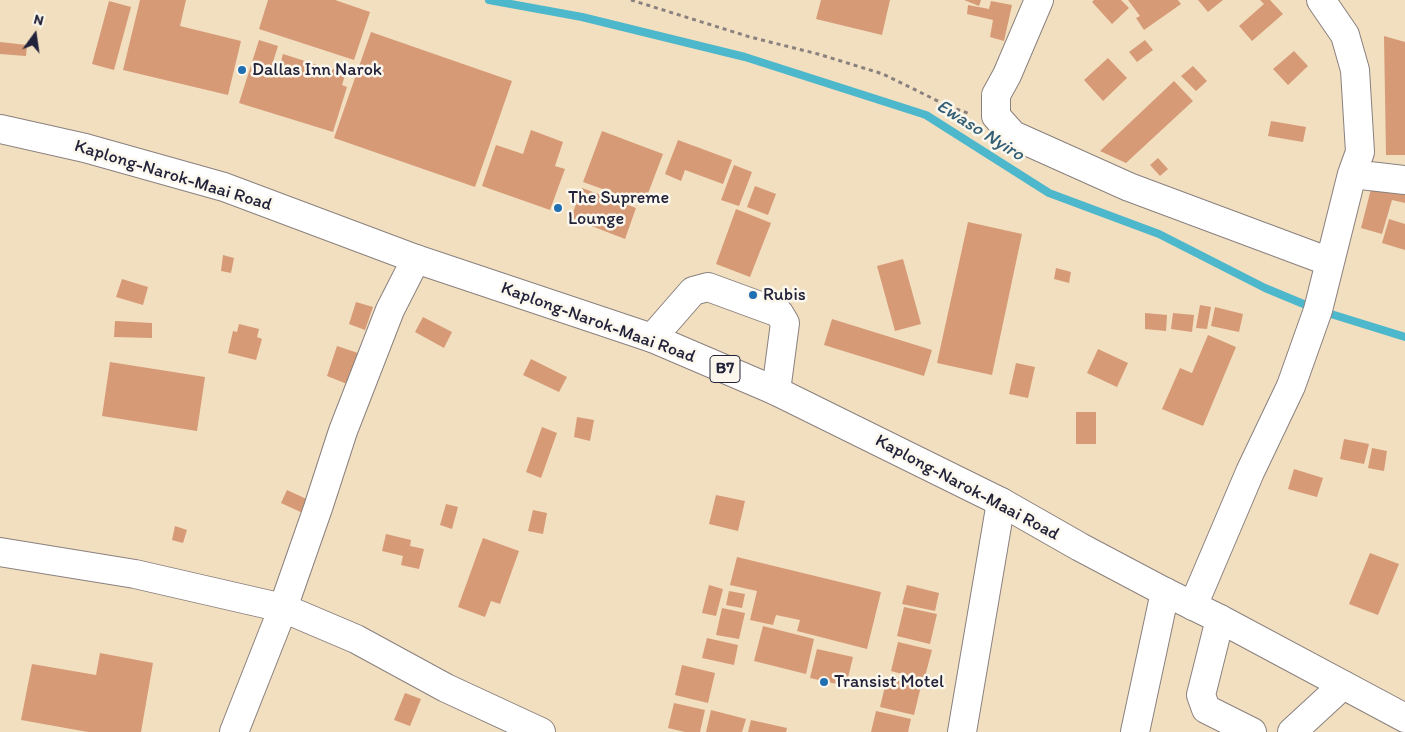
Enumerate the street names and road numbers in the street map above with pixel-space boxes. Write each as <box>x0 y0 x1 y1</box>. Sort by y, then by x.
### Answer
street label: Kaplong-Narok-Maai Road <box>72 136 274 216</box>
street label: Kaplong-Narok-Maai Road <box>498 278 698 368</box>
road number: B7 <box>710 356 740 382</box>
street label: Kaplong-Narok-Maai Road <box>871 430 1063 546</box>

